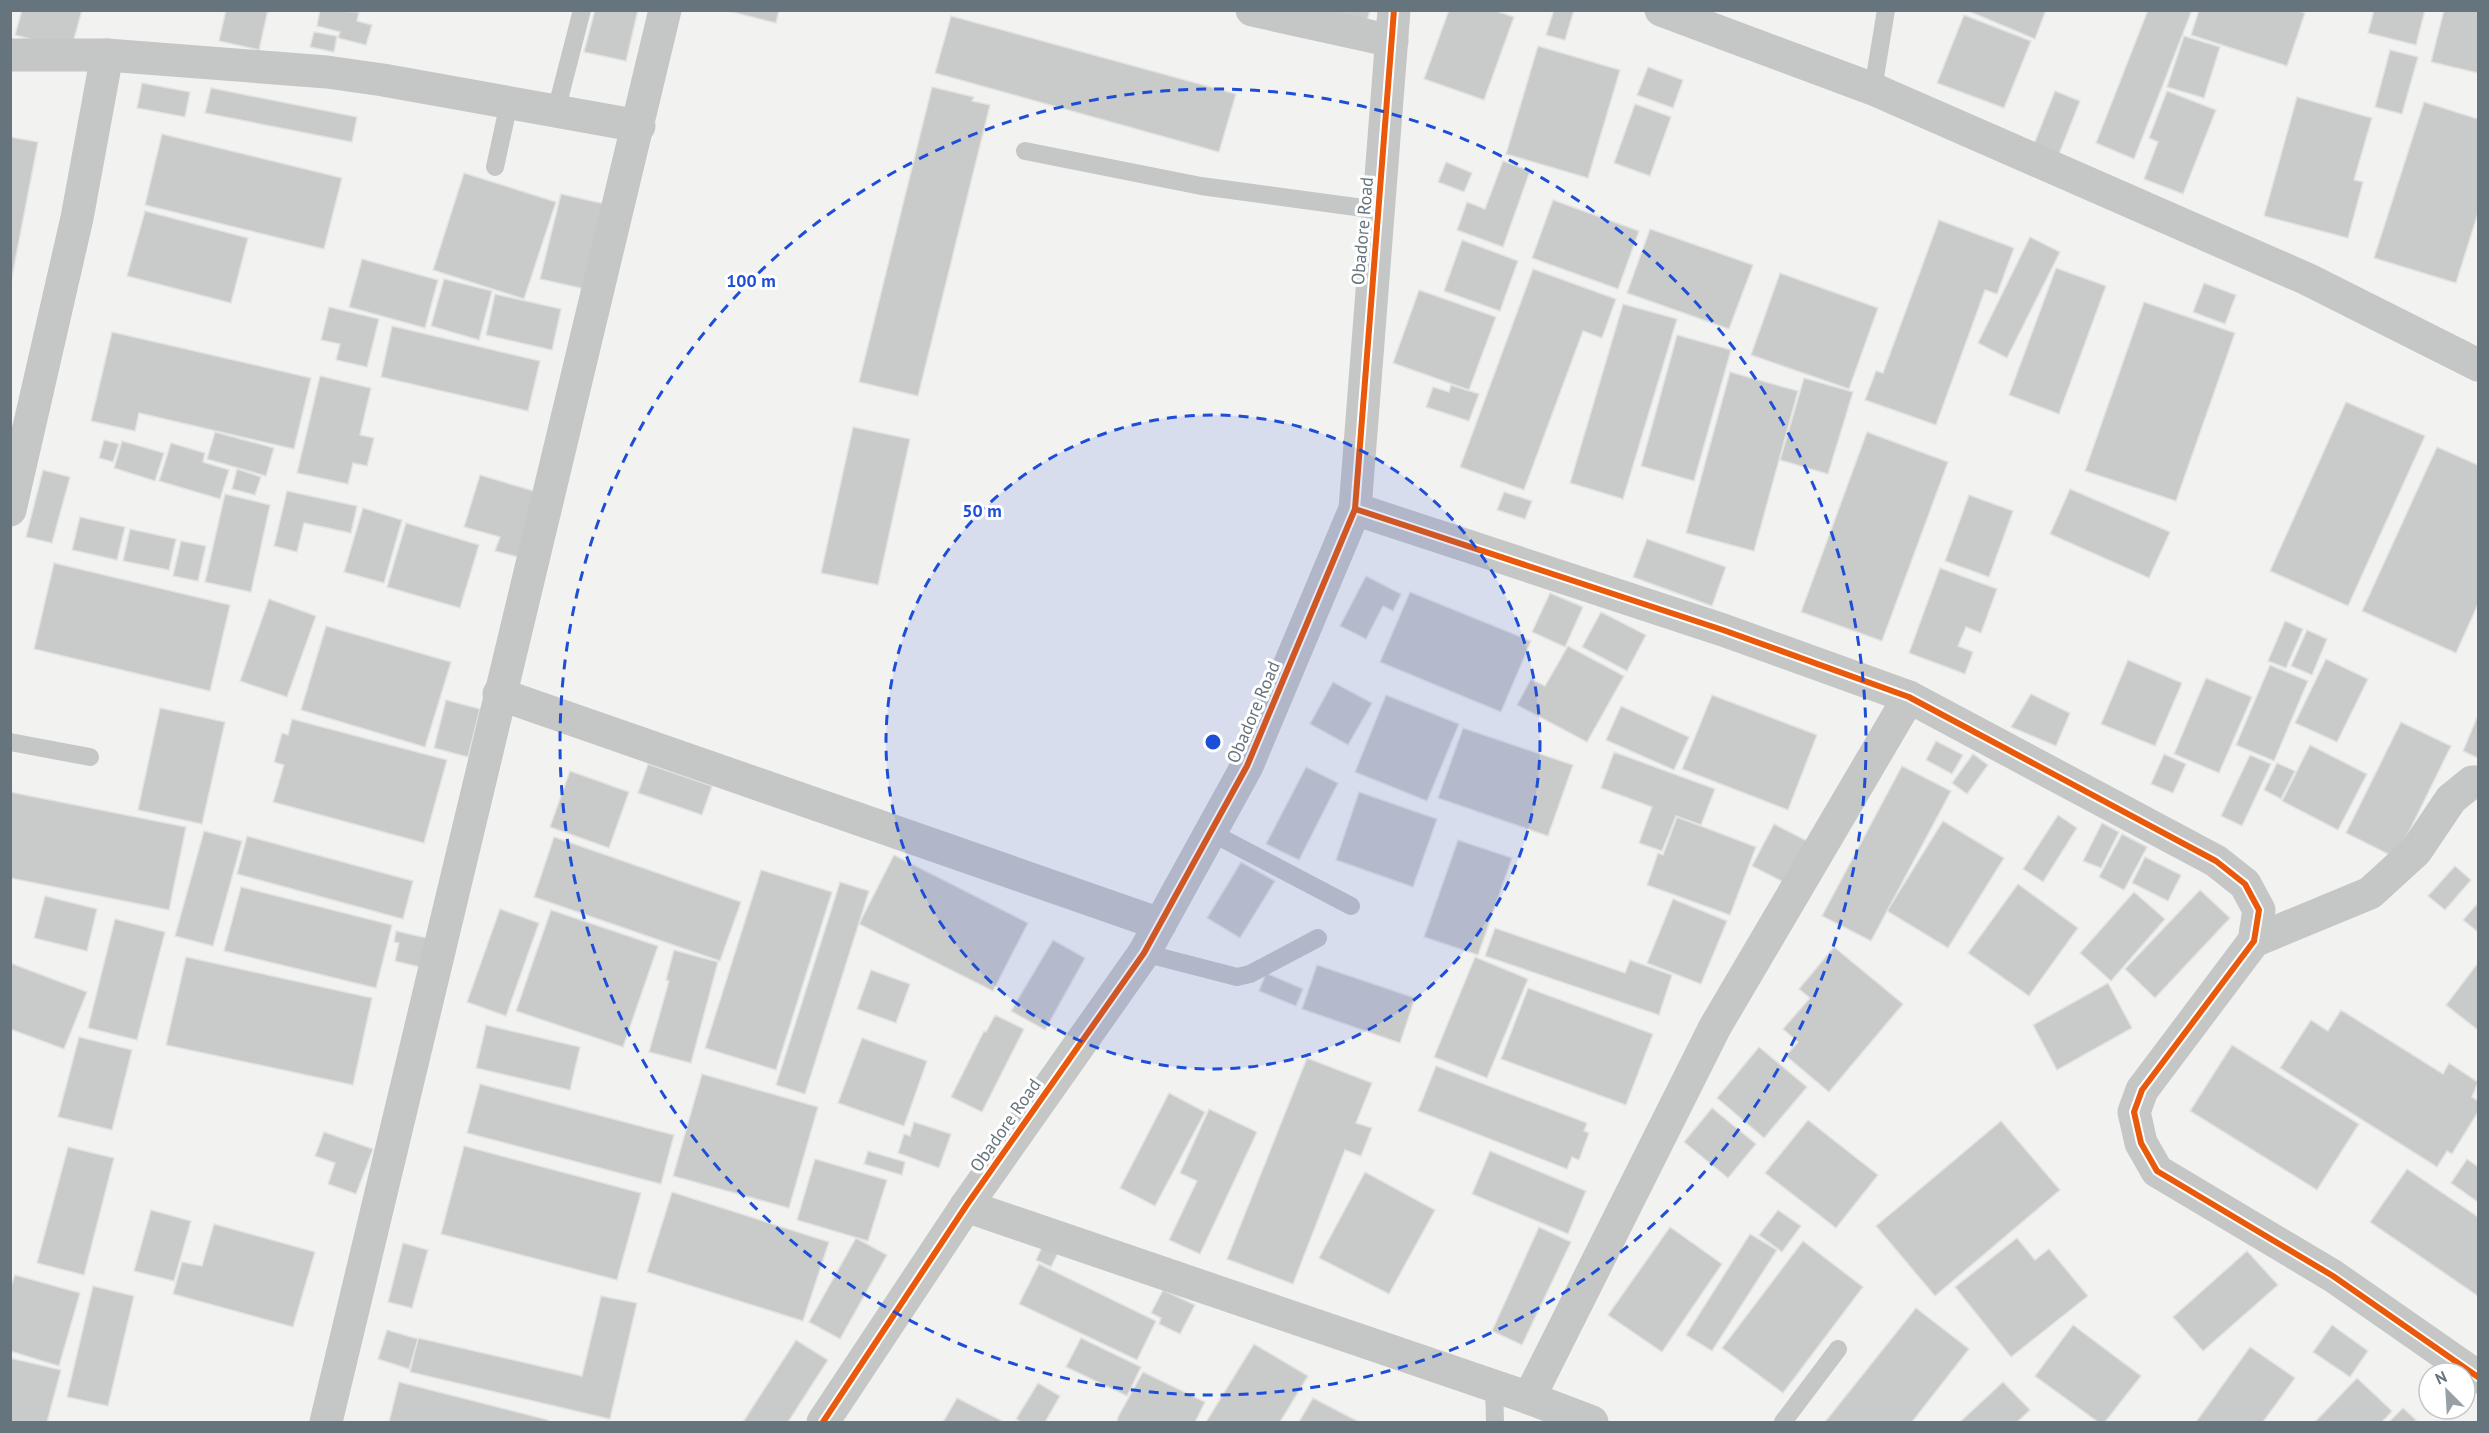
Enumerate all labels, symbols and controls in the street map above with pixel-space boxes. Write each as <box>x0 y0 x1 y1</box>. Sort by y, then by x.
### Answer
street label: Obadore Road <box>1346 176 1378 286</box>
text: 100 m <box>726 269 776 292</box>
text: 50 m <box>962 499 1002 522</box>
street label: Obadore Road <box>1221 658 1285 766</box>
centre of rings <box>1203 732 1223 752</box>
street label: Obadore Road <box>964 1074 1046 1176</box>
north arrow <box>2417 1361 2477 1421</box>
text: N <box>2432 1366 2450 1389</box>

